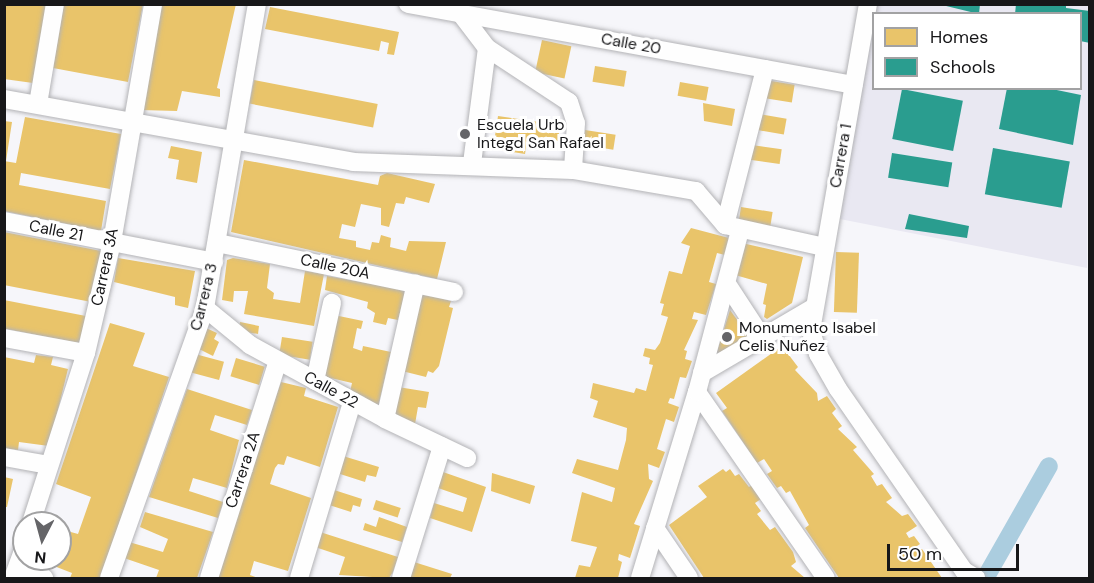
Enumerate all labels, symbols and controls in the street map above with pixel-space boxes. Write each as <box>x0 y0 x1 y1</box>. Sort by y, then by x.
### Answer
legend <box>872 12 1082 90</box>
text: Homes <box>930 25 988 49</box>
street label: Calle 20 <box>599 29 663 59</box>
text: Schools <box>930 55 995 79</box>
place label: Escuela Urb Integd San Rafael <box>477 115 604 153</box>
street label: Carrera 1 <box>826 122 856 190</box>
marker: Escuela Urb Integd San Rafael <box>458 127 472 141</box>
street label: Calle 21 <box>27 216 85 246</box>
street label: Carrera 3A <box>87 226 123 308</box>
street label: Calle 20A <box>298 250 372 284</box>
street label: Carrera 3 <box>186 261 222 333</box>
place label: Monumento Isabel Celis Nuñez <box>739 318 876 356</box>
marker: Monumento Isabel Celis Nuñez <box>720 330 734 344</box>
street label: Calle 22 <box>301 367 361 413</box>
street label: Carrera 2A <box>222 429 264 511</box>
north arrow <box>12 511 72 571</box>
scale bar <box>890 532 1022 570</box>
text: 50 m <box>898 542 942 566</box>
text: N <box>33 546 47 568</box>

